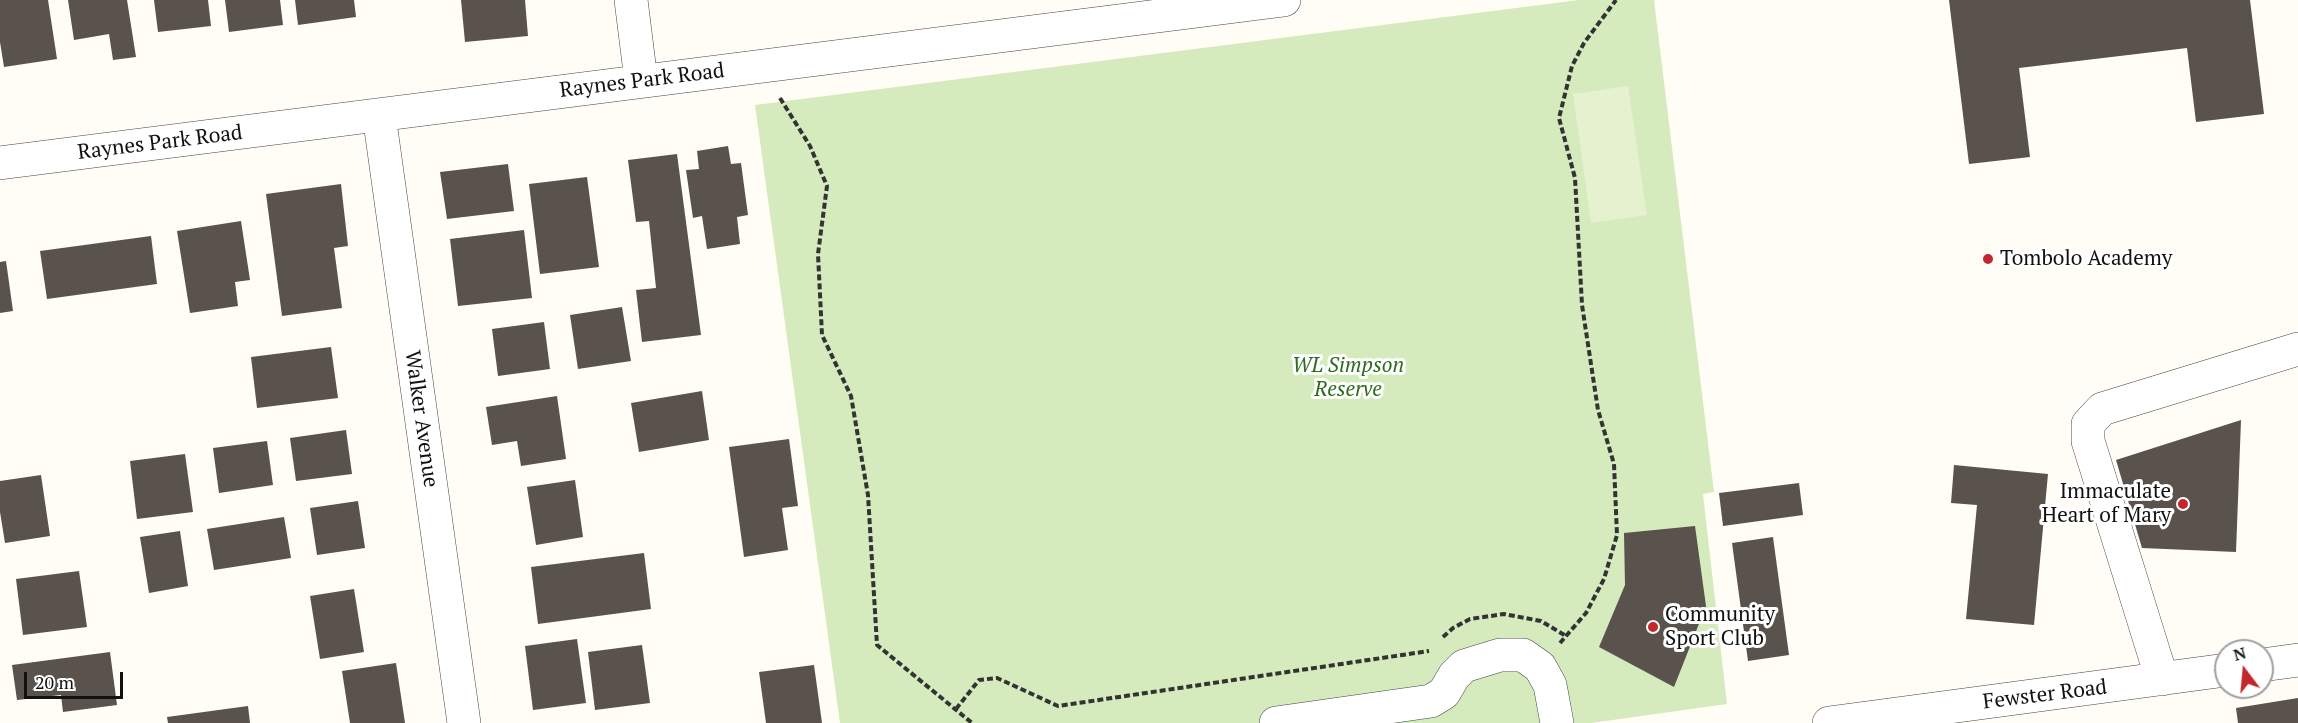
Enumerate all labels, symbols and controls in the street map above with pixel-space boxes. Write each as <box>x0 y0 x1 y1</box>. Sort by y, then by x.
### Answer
street label: Raynes Park Road <box>558 58 726 104</box>
street label: Raynes Park Road <box>76 120 244 166</box>
place label: Tombolo Academy <box>2000 246 2172 272</box>
marker: Tombolo Academy <box>1981 252 1995 266</box>
street label: Walker Avenue <box>399 349 443 489</box>
park label: WL Simpson Reserve <box>1292 353 1404 403</box>
place label: Immaculate Heart of Mary <box>2042 479 2171 529</box>
marker: Immaculate Heart of Mary <box>2176 497 2190 511</box>
place label: Community Sport Club <box>1665 602 1775 652</box>
marker: Community Sport Club <box>1646 620 1660 634</box>
north arrow <box>2214 639 2274 699</box>
text: N <box>2231 641 2248 666</box>
scale bar <box>27 660 126 698</box>
text: 20 m <box>35 670 74 694</box>
street label: Fewster Road <box>1982 675 2108 715</box>

